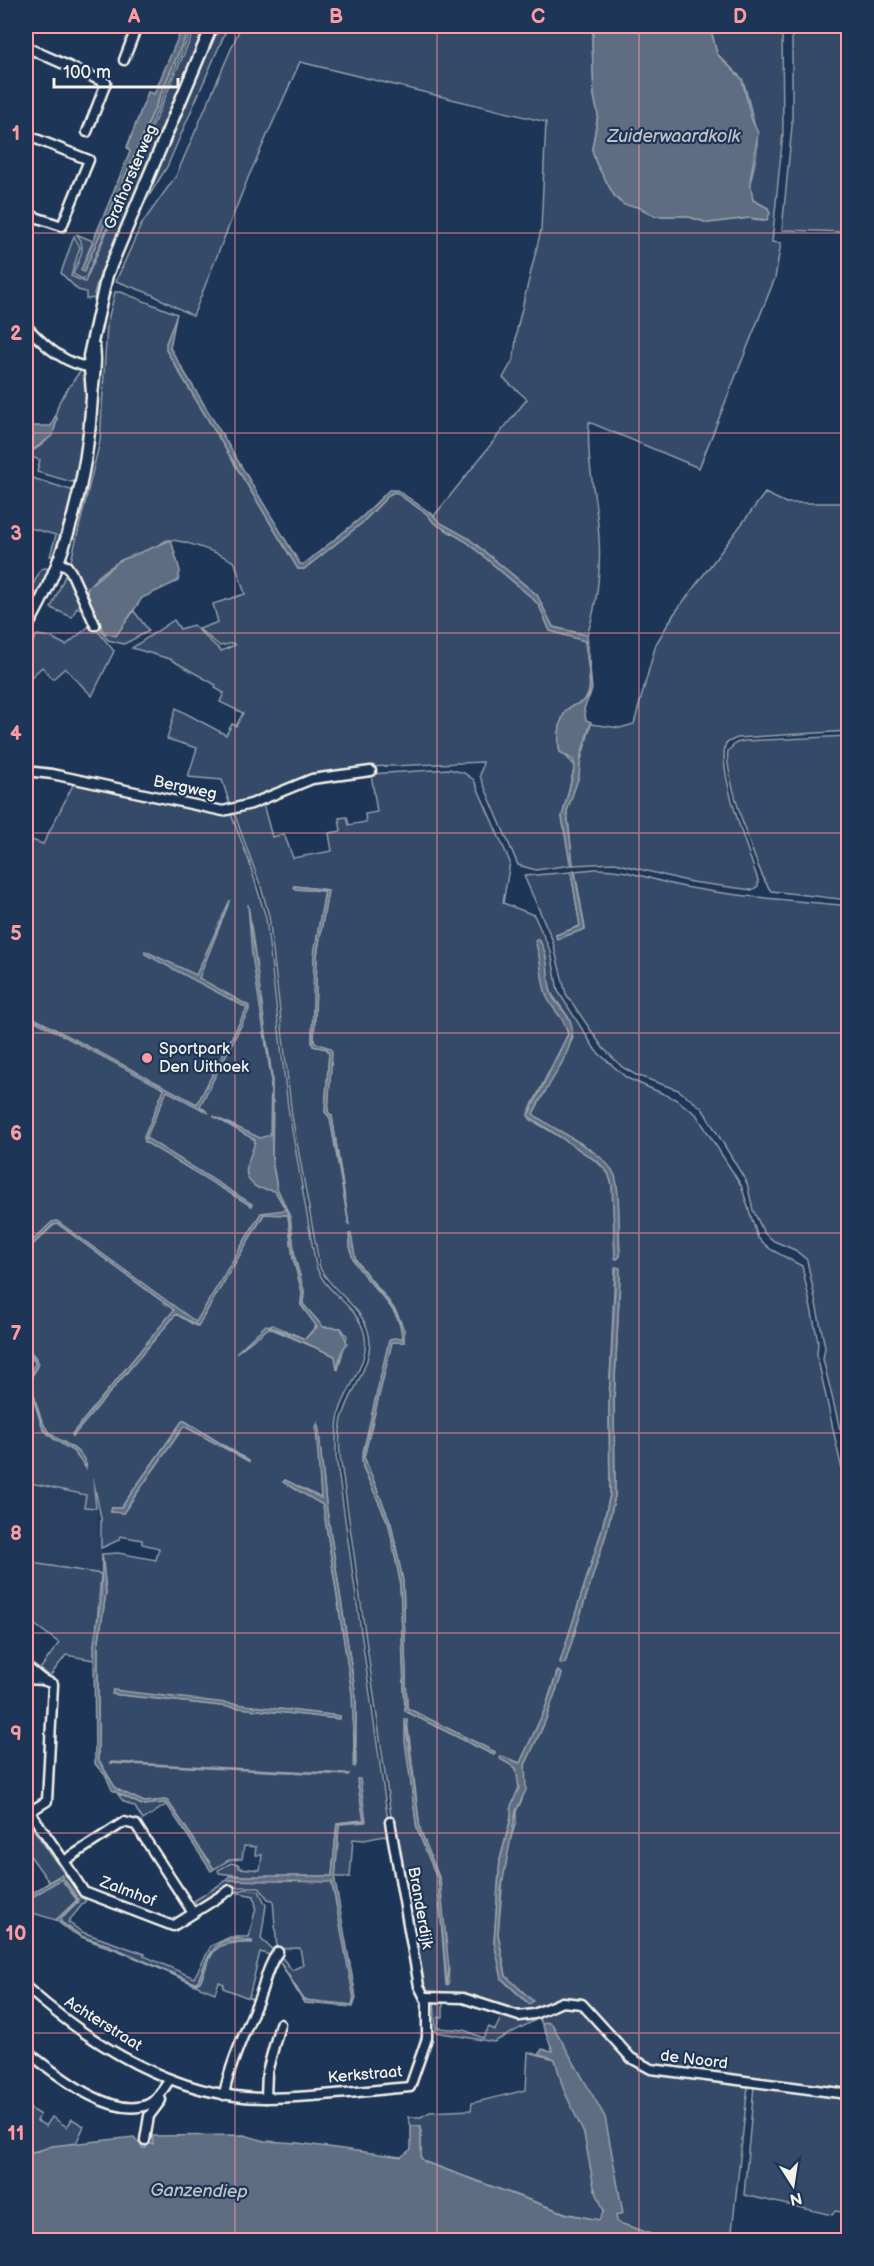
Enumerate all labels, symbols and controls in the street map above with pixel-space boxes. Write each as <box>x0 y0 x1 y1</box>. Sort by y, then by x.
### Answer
text: A <box>127 5 141 29</box>
text: B <box>329 5 343 29</box>
text: C <box>531 5 545 29</box>
text: D <box>733 5 747 29</box>
scale bar <box>54 51 178 89</box>
text: 100 m <box>63 62 111 83</box>
text: 1 <box>12 122 20 146</box>
street label: Grafhorsterweg <box>100 122 162 232</box>
water label: Zuiderwaardkolk <box>607 126 742 147</box>
text: 2 <box>10 322 22 346</box>
text: 3 <box>10 522 22 546</box>
text: 4 <box>10 722 22 746</box>
street label: Bergweg <box>151 772 219 804</box>
text: 5 <box>10 922 22 946</box>
place label: Sportpark Den Uithoek <box>159 1040 249 1077</box>
marker: Sportpark Den Uithoek <box>140 1051 154 1065</box>
text: 6 <box>10 1122 22 1146</box>
text: 7 <box>10 1322 22 1346</box>
text: 8 <box>10 1522 22 1546</box>
text: 9 <box>10 1722 22 1746</box>
street label: Branderdijk <box>403 1865 437 1951</box>
street label: Zalmhof <box>96 1872 159 1911</box>
text: 10 <box>6 1922 26 1946</box>
street label: Achterstraat <box>61 1993 145 2055</box>
street label: de Noord <box>659 2046 729 2074</box>
street label: Kerkstraat <box>327 2062 403 2088</box>
text: 11 <box>8 2122 24 2146</box>
north arrow <box>763 2155 823 2215</box>
water label: Ganzendiep <box>150 2180 248 2202</box>
text: N <box>788 2188 804 2209</box>

